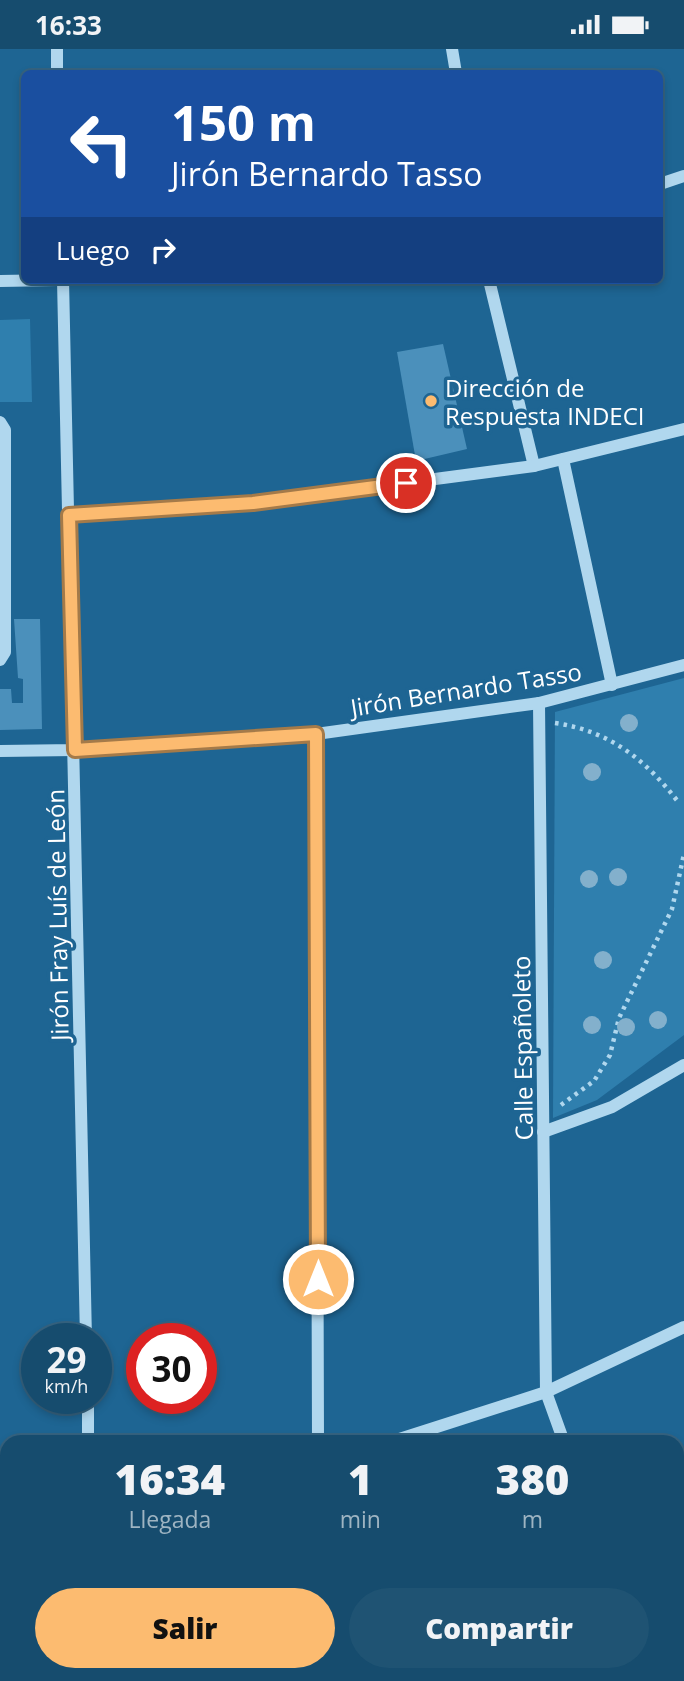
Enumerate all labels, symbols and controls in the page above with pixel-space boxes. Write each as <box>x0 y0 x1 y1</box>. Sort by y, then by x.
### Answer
text: 16:33 <box>35 7 102 43</box>
text: 150 m <box>171 89 316 155</box>
icon: left <box>56 98 147 189</box>
text: Jirón Bernardo Tasso <box>171 152 482 195</box>
icon: right <box>144 231 182 269</box>
text: Luego <box>56 232 130 268</box>
place label: Dirección de Respuesta INDECI <box>445 371 645 432</box>
marker: Dirección de Respuesta INDECI <box>423 393 439 409</box>
pin <box>376 453 436 513</box>
icon: arrive <box>387 464 425 502</box>
street label: Jirón Bernardo Tasso <box>346 654 584 724</box>
street label: Jirón Fray Luís de León <box>38 789 76 1043</box>
street label: Calle Españoleto <box>504 955 540 1141</box>
position arrow <box>281 1242 355 1316</box>
speed limit sign: 30 <box>126 1323 217 1414</box>
text: 29 <box>46 1336 87 1383</box>
text: km/h <box>45 1374 88 1398</box>
text: 16:34 <box>115 1450 225 1507</box>
text: 1 <box>348 1450 373 1507</box>
text: 380 <box>496 1450 569 1507</box>
text: Llegada <box>128 1503 211 1535</box>
text: min <box>340 1503 381 1535</box>
text: m <box>522 1503 543 1535</box>
button: Salir <box>35 1588 335 1668</box>
button: Compartir <box>349 1588 649 1668</box>

